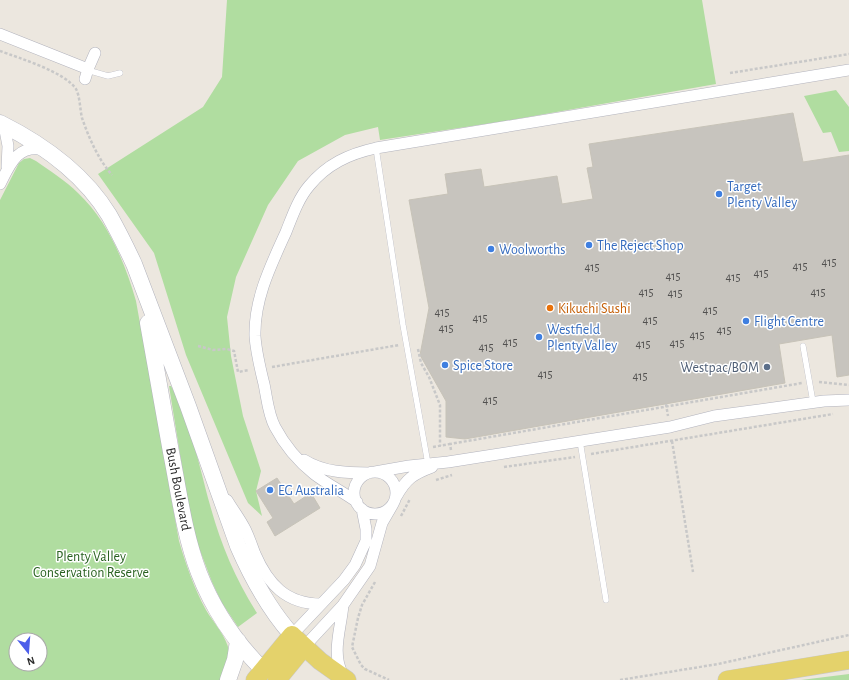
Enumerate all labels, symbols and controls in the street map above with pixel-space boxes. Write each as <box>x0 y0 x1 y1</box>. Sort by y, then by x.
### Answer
place label: Target Plenty Valley <box>727 180 797 210</box>
marker: Target Plenty Valley <box>714 189 724 199</box>
place label: The Reject Shop <box>597 239 684 253</box>
marker: The Reject Shop <box>584 240 594 250</box>
place label: Woolworths <box>499 243 566 257</box>
marker: Woolworths <box>486 244 496 254</box>
house number: 415 <box>822 256 836 268</box>
house number: 415 <box>793 260 807 272</box>
house number: 415 <box>585 261 599 273</box>
house number: 415 <box>754 267 768 279</box>
house number: 415 <box>666 270 680 282</box>
house number: 415 <box>726 271 740 283</box>
house number: 415 <box>639 286 653 298</box>
house number: 415 <box>811 286 825 298</box>
house number: 415 <box>668 287 682 299</box>
place label: Kikuchi Sushi <box>558 302 631 316</box>
marker: Kikuchi Sushi <box>545 303 555 313</box>
house number: 415 <box>703 304 717 316</box>
house number: 415 <box>435 306 449 318</box>
house number: 415 <box>473 312 487 324</box>
house number: 415 <box>643 314 657 326</box>
place label: Flight Centre <box>754 315 824 329</box>
marker: Flight Centre <box>741 316 751 326</box>
house number: 415 <box>439 322 453 334</box>
place label: Westfield Plenty Valley <box>547 323 617 353</box>
house number: 415 <box>717 324 731 336</box>
house number: 415 <box>690 329 704 341</box>
marker: Westfield Plenty Valley <box>534 332 544 342</box>
house number: 415 <box>503 336 517 348</box>
house number: 415 <box>670 337 684 349</box>
house number: 415 <box>636 338 650 350</box>
house number: 415 <box>479 341 493 353</box>
place label: Spice Store <box>453 359 513 373</box>
marker: Spice Store <box>440 360 450 370</box>
place label: Westpac/BOM <box>681 361 759 375</box>
marker: Westpac/BOM <box>762 362 772 372</box>
house number: 415 <box>538 368 552 380</box>
house number: 415 <box>633 370 647 382</box>
house number: 415 <box>483 394 497 406</box>
street label: Bush Boulevard <box>163 446 193 532</box>
place label: EG Australia <box>278 484 345 498</box>
marker: EG Australia <box>265 485 275 495</box>
park label: Plenty Valley Conservation Reserve <box>33 550 149 580</box>
north arrow <box>8 632 48 672</box>
text: N <box>26 655 36 667</box>

